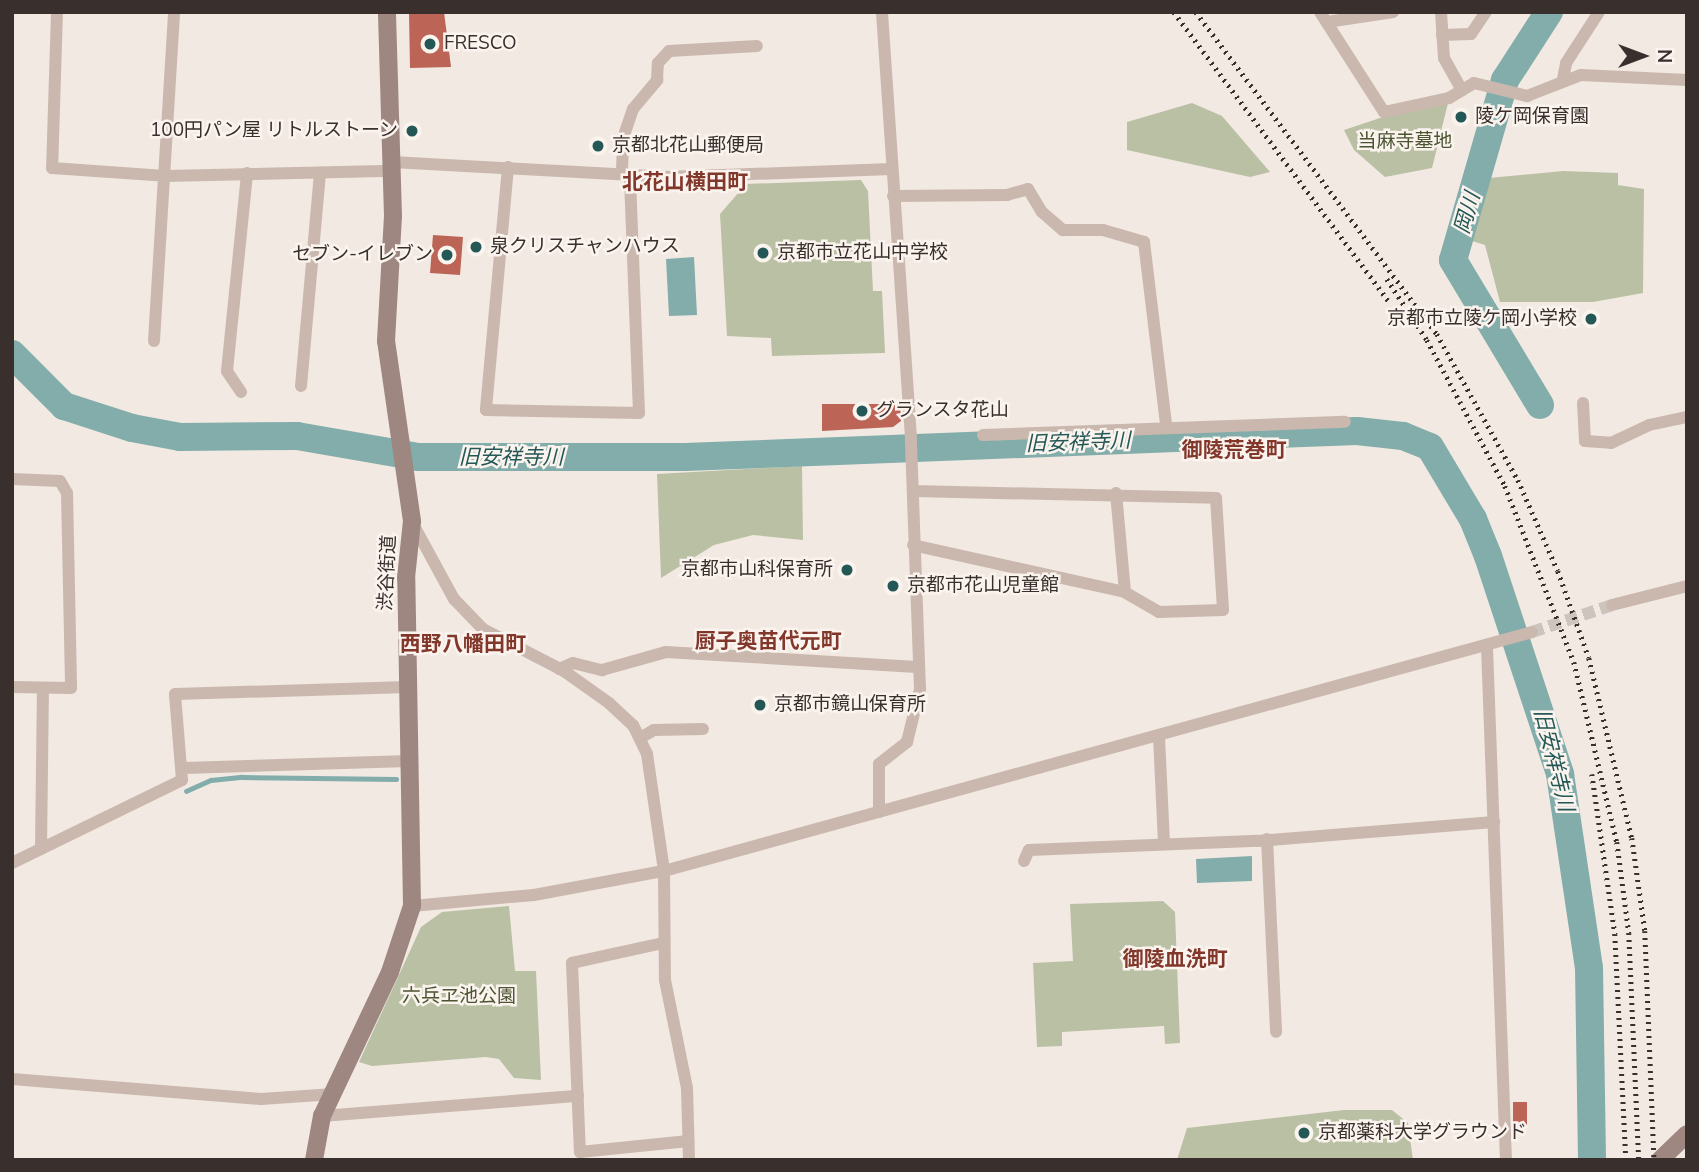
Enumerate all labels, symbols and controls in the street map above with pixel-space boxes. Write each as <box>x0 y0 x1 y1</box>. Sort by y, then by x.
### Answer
north arrow <box>1608 21 1678 91</box>
place label: FRESCO <box>444 33 517 55</box>
marker: FRESCO <box>422 36 438 52</box>
text: N <box>1651 49 1677 63</box>
place label: 陵ケ岡保育園 <box>1475 106 1589 128</box>
marker: 陵ケ岡保育園 <box>1453 109 1469 125</box>
place label: 100円パン屋 リトルストーン <box>150 120 398 142</box>
marker: 100円パン屋 リトルストーン <box>404 123 420 139</box>
park label: 当麻寺墓地 <box>1358 131 1452 153</box>
place label: 京都北花山郵便局 <box>612 135 764 157</box>
marker: 京都北花山郵便局 <box>590 138 606 154</box>
district label: 北花山横田町 <box>622 169 748 195</box>
water label: 岡川 <box>1449 189 1485 237</box>
place label: 泉クリスチャンハウス <box>490 236 680 258</box>
marker: 泉クリスチャンハウス <box>468 239 484 255</box>
place label: 京都市立花山中学校 <box>777 242 948 264</box>
place label: セブン-イレブン <box>292 244 433 266</box>
marker: 京都市立花山中学校 <box>755 245 771 261</box>
marker: セブン-イレブン <box>439 247 455 263</box>
place label: 京都市立陵ケ岡小学校 <box>1387 308 1577 330</box>
marker: 京都市立陵ケ岡小学校 <box>1583 311 1599 327</box>
place label: グランスタ花山 <box>876 400 1009 422</box>
marker: グランスタ花山 <box>854 403 870 419</box>
water label: 旧安祥寺川 <box>1025 428 1131 456</box>
district label: 御陵荒巻町 <box>1182 437 1286 463</box>
water label: 旧安祥寺川 <box>459 444 563 470</box>
street label: 渋谷街道 <box>375 534 401 612</box>
place label: 京都市山科保育所 <box>681 559 833 581</box>
marker: 京都市山科保育所 <box>839 562 855 578</box>
place label: 京都市花山児童館 <box>907 575 1059 597</box>
marker: 京都市花山児童館 <box>885 578 901 594</box>
district label: 厨子奥苗代元町 <box>695 628 841 654</box>
district label: 西野八幡田町 <box>400 631 526 657</box>
place label: 京都市鏡山保育所 <box>774 694 926 716</box>
marker: 京都市鏡山保育所 <box>752 697 768 713</box>
water label: 旧安祥寺川 <box>1529 706 1579 814</box>
district label: 御陵血洗町 <box>1123 946 1227 972</box>
park label: 六兵ヱ池公園 <box>402 986 516 1008</box>
place label: 京都薬科大学グラウンド <box>1318 1122 1527 1144</box>
marker: 京都薬科大学グラウンド <box>1296 1125 1312 1141</box>

